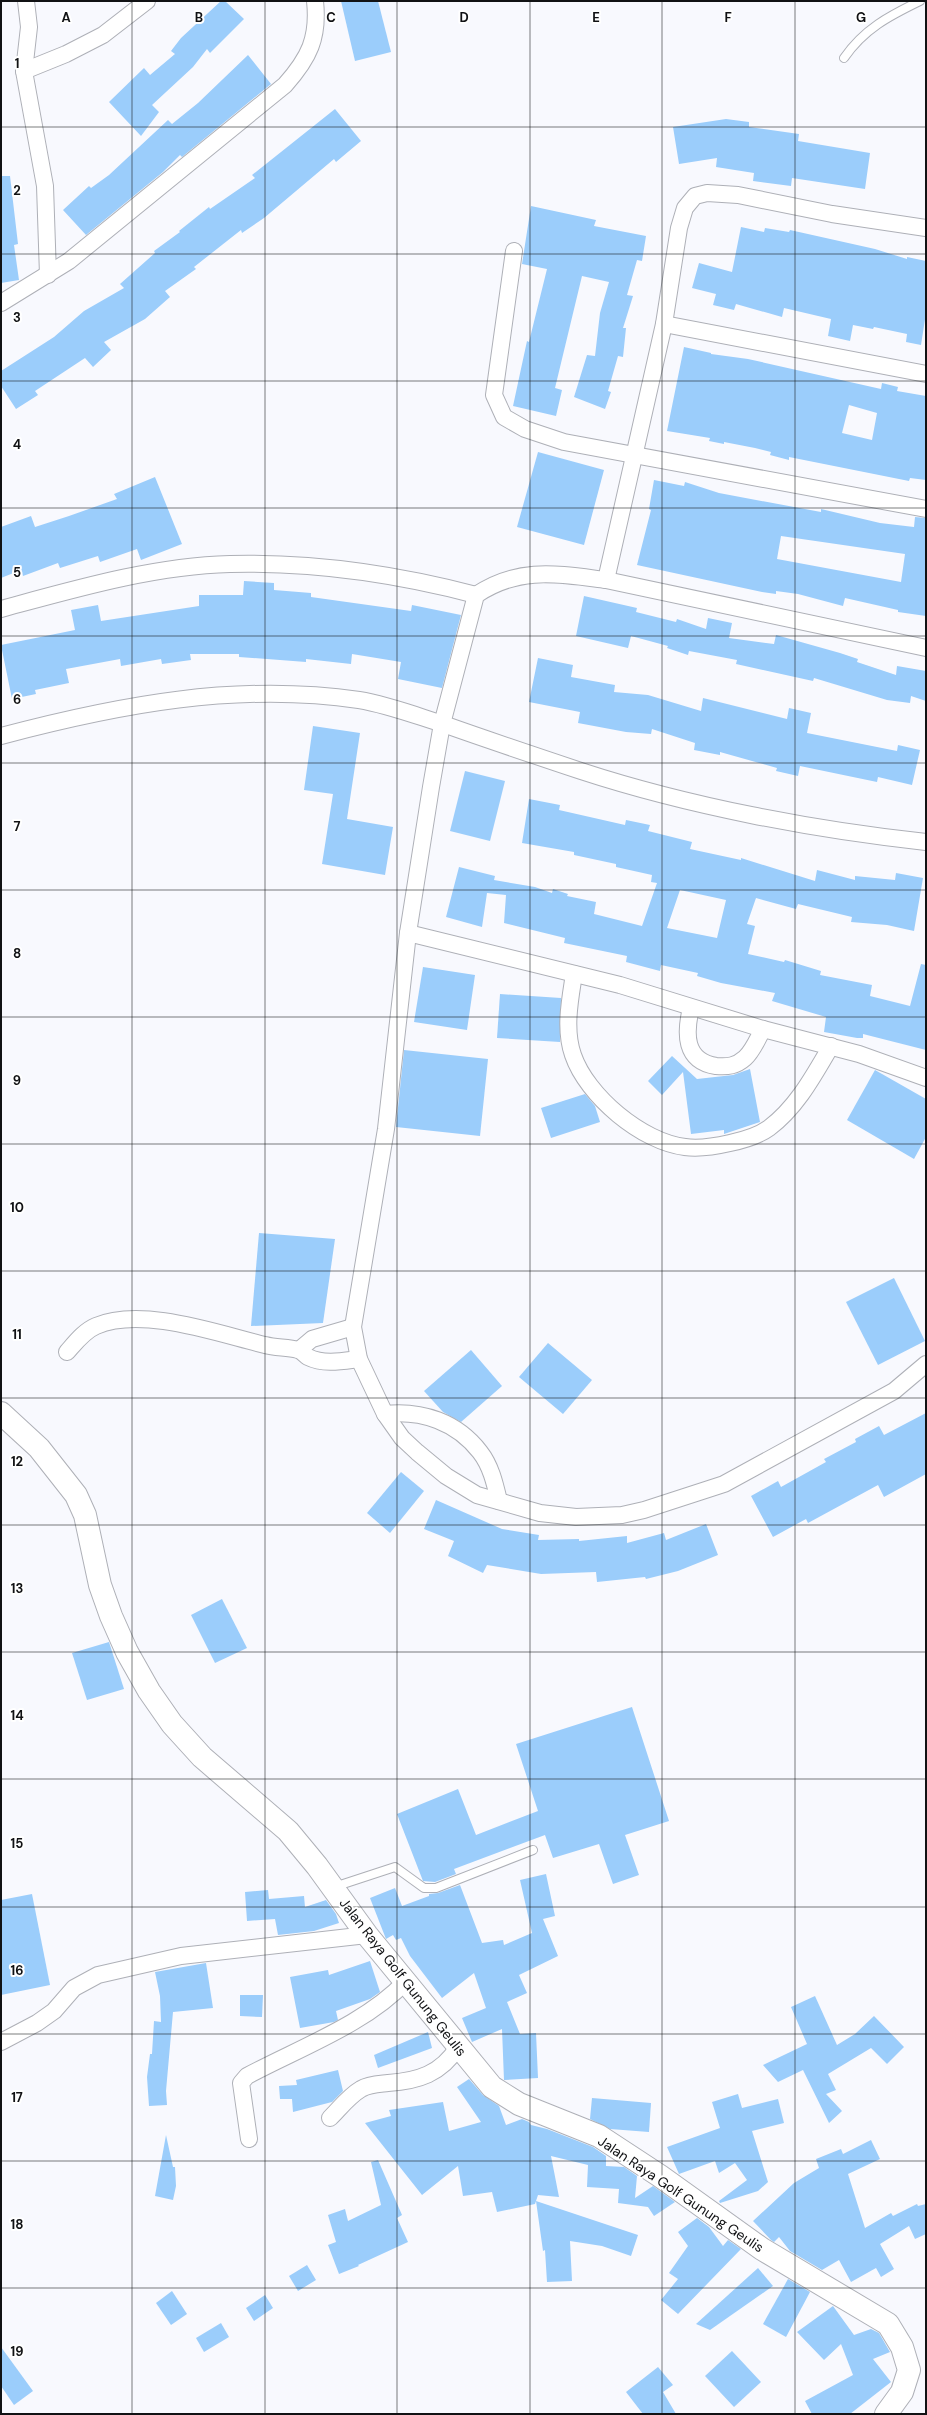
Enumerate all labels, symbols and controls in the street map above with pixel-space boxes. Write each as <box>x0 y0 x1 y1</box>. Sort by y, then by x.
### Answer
text: A <box>61 9 71 26</box>
text: B <box>195 9 203 26</box>
text: C <box>326 9 336 26</box>
text: D <box>459 9 469 26</box>
text: E <box>592 9 600 26</box>
text: F <box>724 9 732 26</box>
text: G <box>856 9 866 26</box>
text: 1 <box>15 55 19 72</box>
text: 2 <box>13 182 21 199</box>
text: 3 <box>13 309 21 326</box>
text: 4 <box>13 436 21 453</box>
text: 5 <box>13 564 21 581</box>
text: 6 <box>13 691 21 708</box>
text: 7 <box>14 818 21 835</box>
text: 8 <box>13 945 21 962</box>
text: 9 <box>13 1072 21 1089</box>
text: 10 <box>10 1199 24 1216</box>
text: 11 <box>12 1326 22 1343</box>
text: 12 <box>11 1453 23 1470</box>
text: 13 <box>11 1580 23 1597</box>
text: 14 <box>10 1707 24 1724</box>
text: 15 <box>11 1835 23 1852</box>
street label: Jalan Raya Golf Gunung Geulis <box>336 1894 470 2060</box>
text: 16 <box>11 1962 23 1979</box>
text: 17 <box>11 2089 23 2106</box>
street label: Jalan Raya Golf Gunung Geulis <box>595 2132 767 2256</box>
text: 18 <box>11 2216 23 2233</box>
text: 19 <box>11 2343 24 2360</box>

